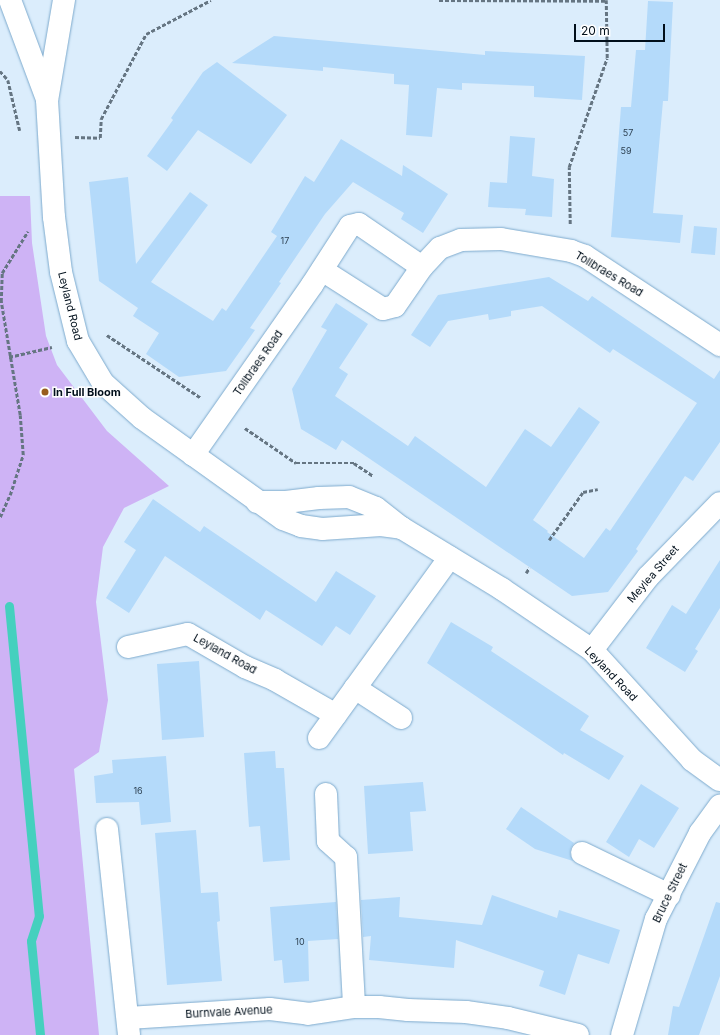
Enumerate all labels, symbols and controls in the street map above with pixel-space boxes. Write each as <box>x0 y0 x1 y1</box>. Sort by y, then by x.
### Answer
scale bar <box>576 16 667 42</box>
text: 20 m <box>581 23 610 38</box>
house number: 57 <box>623 128 633 138</box>
house number: 59 <box>620 146 632 156</box>
house number: 17 <box>281 236 289 246</box>
street label: Tollbraes Road <box>573 248 645 300</box>
street label: Leyland Road <box>55 270 85 342</box>
street label: Tollbraes Road <box>230 328 286 398</box>
place label: In Full Bloom <box>53 385 121 399</box>
marker: In Full Bloom <box>40 387 50 397</box>
street label: Meylea Street <box>624 543 682 605</box>
street label: Leyland Road <box>191 631 259 677</box>
street label: Leyland Road <box>582 644 640 704</box>
house number: 16 <box>133 786 143 796</box>
street label: Bruce Street <box>650 861 690 925</box>
house number: 10 <box>295 937 305 947</box>
street label: Burnvale Avenue <box>185 1003 273 1021</box>

